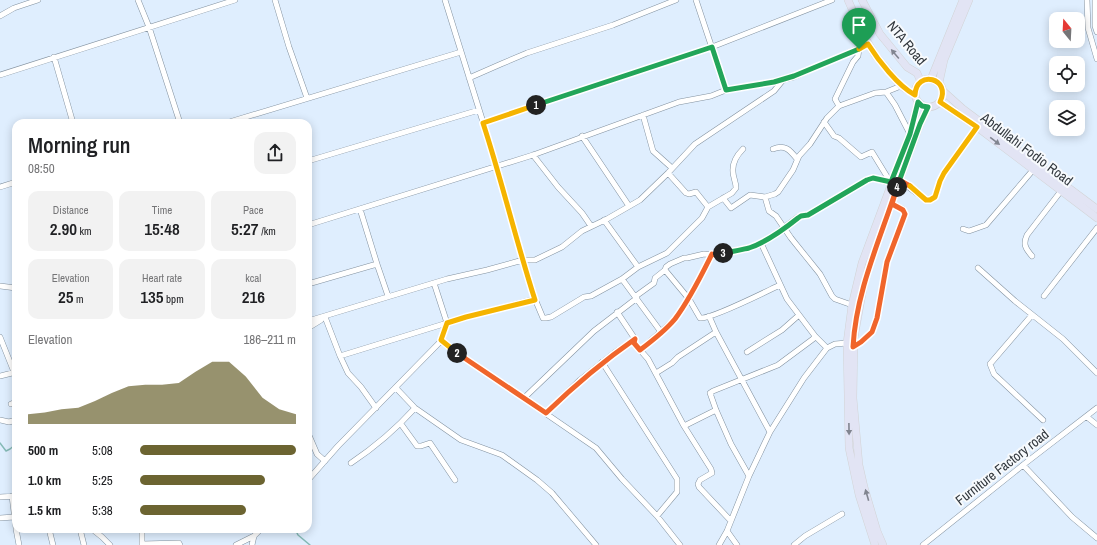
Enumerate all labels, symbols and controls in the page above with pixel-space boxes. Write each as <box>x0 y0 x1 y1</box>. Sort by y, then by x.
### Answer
pin <box>842 8 876 49</box>
north arrow <box>1049 12 1085 48</box>
map controls <box>1049 12 1085 136</box>
icon: arrive <box>848 14 870 36</box>
street label: NTA Road <box>883 17 931 69</box>
one-way arrow <box>891 48 900 59</box>
button: locate <box>1049 56 1085 92</box>
pin: 1 <box>526 95 546 115</box>
text: 1 <box>533 98 539 112</box>
button: layers <box>1049 100 1085 136</box>
street label: Abdullahi Fodio Road <box>977 108 1077 189</box>
text: Morning run <box>28 130 131 160</box>
button: share <box>254 132 296 174</box>
one-way arrow <box>989 137 1000 145</box>
text: 08:50 <box>28 160 55 177</box>
pin: 4 <box>887 177 907 197</box>
text: 4 <box>894 180 900 194</box>
text: Distance <box>53 203 88 217</box>
text: Time <box>152 203 172 217</box>
text: Pace <box>243 203 264 217</box>
text: 2.90 <box>50 217 77 240</box>
text: 15:48 <box>144 217 180 240</box>
text: 5:27 <box>231 217 259 240</box>
text: km <box>77 224 92 238</box>
text: /km <box>259 224 276 238</box>
pin: 3 <box>713 243 733 263</box>
text: 3 <box>720 246 726 260</box>
text: Elevation <box>52 271 89 285</box>
text: Heart rate <box>142 271 182 285</box>
text: kcal <box>245 271 261 285</box>
text: 25 <box>58 285 73 308</box>
text: 135 <box>140 285 164 308</box>
text: 216 <box>242 285 265 308</box>
text: m <box>73 292 83 306</box>
text: bpm <box>164 292 184 306</box>
text: Elevation <box>28 331 72 348</box>
text: 186–211 m <box>243 331 296 348</box>
pin: 2 <box>447 343 467 363</box>
text: 2 <box>454 346 460 360</box>
one-way arrow <box>846 423 852 436</box>
street label: Furniture Factory road <box>952 425 1052 509</box>
text: 500 m <box>28 442 58 459</box>
text: 5:08 <box>92 442 113 459</box>
text: 1.0 km <box>28 472 61 489</box>
text: 5:25 <box>92 472 113 489</box>
one-way arrow <box>864 488 870 500</box>
text: 1.5 km <box>28 502 61 519</box>
text: 5:38 <box>92 502 113 519</box>

